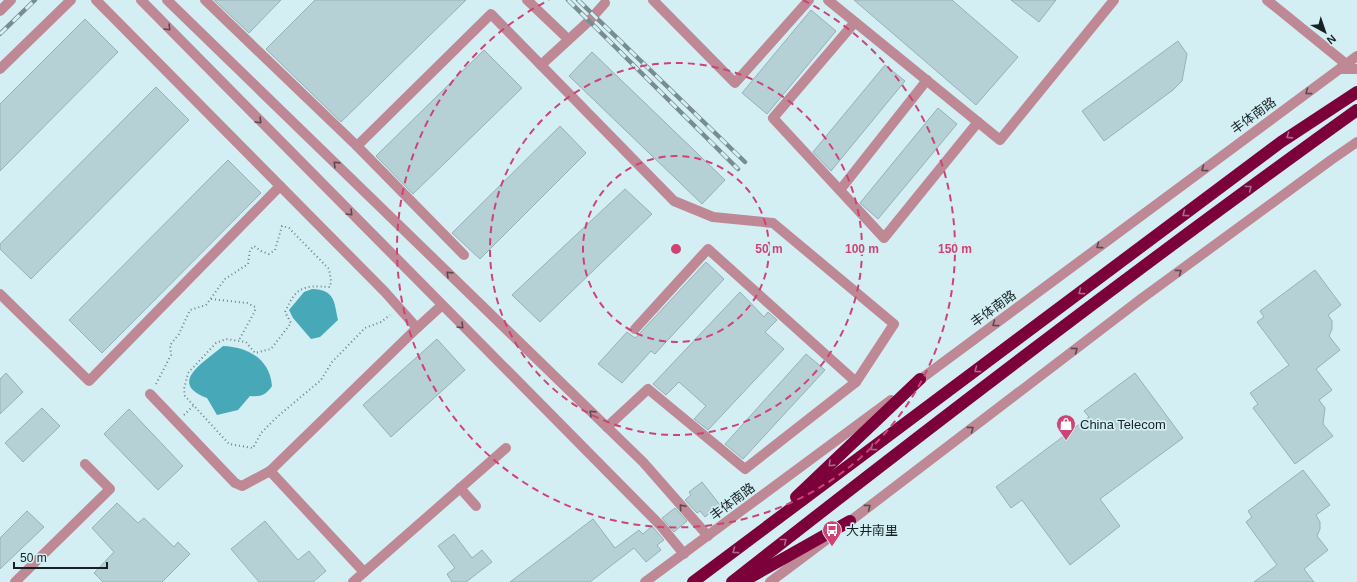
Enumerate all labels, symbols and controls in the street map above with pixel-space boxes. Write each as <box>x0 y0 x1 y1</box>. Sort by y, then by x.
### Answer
north arrow <box>1305 12 1345 52</box>
one-way arrow <box>163 23 171 31</box>
text: N <box>1324 33 1338 47</box>
one-way arrow <box>1306 87 1313 94</box>
street label: 丰体南路 <box>1228 94 1279 137</box>
one-way arrow <box>254 116 262 124</box>
one-way arrow <box>1286 132 1293 139</box>
one-way arrow <box>333 161 341 169</box>
one-way arrow <box>1201 164 1208 172</box>
one-way arrow <box>1245 186 1252 193</box>
one-way arrow <box>345 208 353 216</box>
one-way arrow <box>1182 209 1189 216</box>
one-way arrow <box>1097 241 1104 248</box>
centre of rings <box>669 242 683 256</box>
text: 50 m <box>755 242 783 256</box>
text: 100 m <box>845 242 879 256</box>
text: 150 m <box>938 242 972 256</box>
one-way arrow <box>1174 269 1181 276</box>
one-way arrow <box>446 271 454 279</box>
street label: 丰体南路 <box>968 287 1019 330</box>
one-way arrow <box>1078 287 1085 295</box>
one-way arrow <box>992 319 999 326</box>
one-way arrow <box>456 321 464 329</box>
one-way arrow <box>1070 348 1077 355</box>
one-way arrow <box>974 365 981 373</box>
one-way arrow <box>590 411 597 418</box>
shop icon: China Telecom <box>1055 413 1077 441</box>
place label: China Telecom <box>1080 417 1166 432</box>
one-way arrow <box>967 426 974 433</box>
one-way arrow <box>870 444 877 451</box>
one-way arrow <box>828 459 836 467</box>
street label: 丰体南路 <box>707 480 758 523</box>
one-way arrow <box>680 505 687 512</box>
one-way arrow <box>864 505 871 512</box>
bus stop icon: 大井南里 <box>821 519 843 547</box>
place label: 大井南里 <box>846 523 898 538</box>
one-way arrow <box>780 538 787 545</box>
scale bar <box>14 544 107 570</box>
one-way arrow <box>732 547 739 554</box>
text: 50 m <box>20 551 47 565</box>

